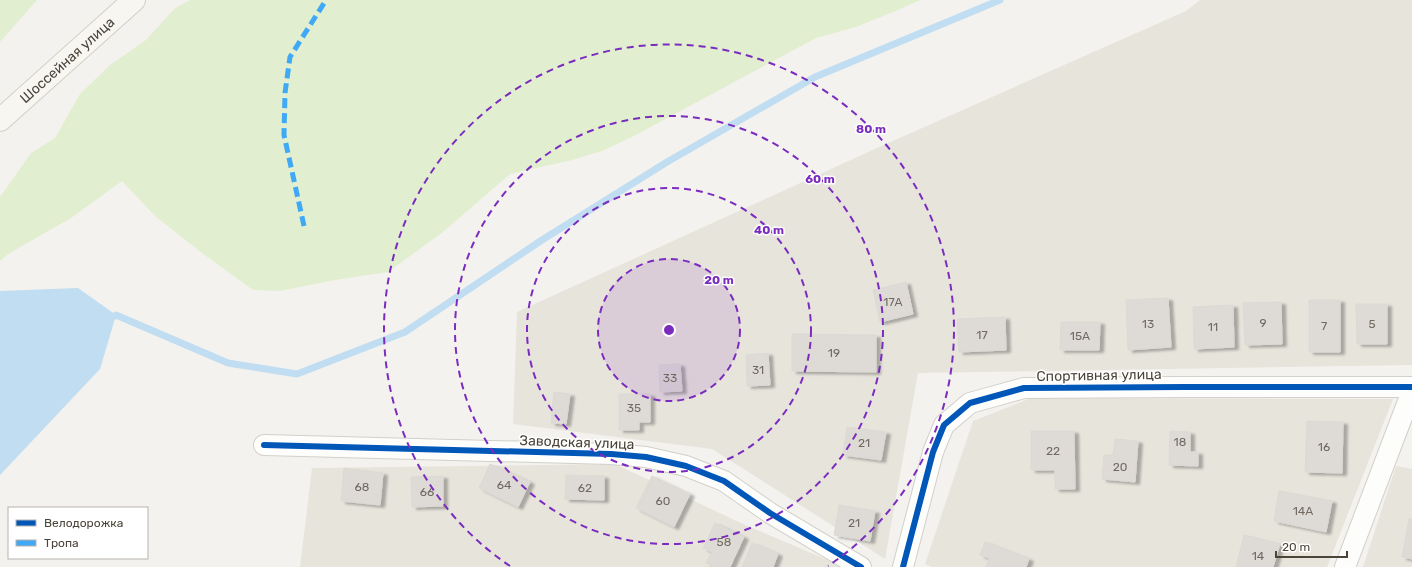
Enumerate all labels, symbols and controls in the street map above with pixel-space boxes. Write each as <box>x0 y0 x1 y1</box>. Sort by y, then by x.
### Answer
street label: Шоссейная улица <box>17 14 118 107</box>
text: 80 m <box>856 122 886 136</box>
text: 60 m <box>805 172 835 186</box>
text: 40 m <box>754 223 784 237</box>
text: 20 m <box>704 273 734 287</box>
house number: 17А <box>883 295 903 309</box>
house number: 9 <box>1259 316 1267 330</box>
house number: 13 <box>1142 317 1154 331</box>
house number: 5 <box>1368 317 1376 331</box>
house number: 7 <box>1321 319 1327 333</box>
house number: 11 <box>1208 320 1218 334</box>
centre of rings <box>662 323 676 337</box>
house number: 17 <box>976 328 988 342</box>
house number: 15А <box>1070 329 1090 343</box>
house number: 19 <box>828 346 840 360</box>
house number: 31 <box>752 363 764 377</box>
street label: Спортивная улица <box>1036 366 1162 385</box>
house number: 33 <box>663 371 677 385</box>
house number: 35 <box>627 401 641 415</box>
street label: Заводская улица <box>519 432 635 453</box>
house number: 18 <box>1174 435 1186 449</box>
house number: 21 <box>858 436 870 450</box>
house number: 16 <box>1318 440 1330 454</box>
house number: 22 <box>1046 444 1060 458</box>
house number: 20 <box>1113 460 1127 474</box>
house number: 64 <box>497 478 512 492</box>
house number: 68 <box>355 480 369 494</box>
house number: 62 <box>578 481 592 495</box>
house number: 66 <box>420 485 434 499</box>
house number: 60 <box>656 494 670 508</box>
house number: 14А <box>1293 504 1313 518</box>
legend <box>8 507 148 559</box>
text: Велодорожка <box>44 516 123 530</box>
house number: 21 <box>848 516 860 530</box>
scale bar <box>1276 533 1347 559</box>
house number: 58 <box>717 535 731 549</box>
text: Тропа <box>44 536 79 550</box>
text: 20 m <box>1282 540 1310 554</box>
house number: 14 <box>1252 549 1265 563</box>

